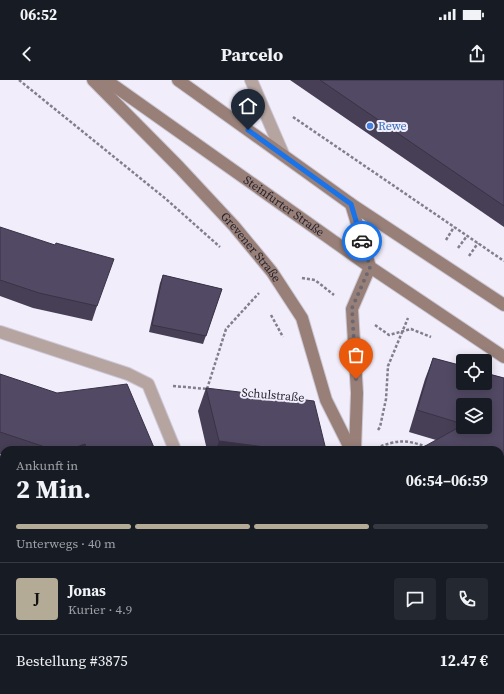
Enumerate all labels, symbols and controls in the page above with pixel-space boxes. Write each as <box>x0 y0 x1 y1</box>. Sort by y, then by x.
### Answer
text: 06:52 <box>20 4 57 25</box>
text: Parcelo <box>221 42 283 67</box>
icon: back <box>16 43 38 65</box>
icon: share <box>466 43 488 65</box>
pin <box>231 89 265 130</box>
icon: home <box>237 95 259 117</box>
place label: Rewe <box>378 118 407 134</box>
marker: Rewe <box>365 121 375 131</box>
street label: Steinfurter Straße <box>240 172 327 240</box>
street label: Grevener Straße <box>217 209 285 285</box>
courier <box>342 221 382 261</box>
icon: car <box>351 230 373 252</box>
pin <box>339 338 373 379</box>
icon: bag <box>345 344 367 366</box>
map controls <box>456 354 492 434</box>
button: locate <box>456 354 492 390</box>
street label: Schulstraße <box>241 384 305 406</box>
button: layers <box>456 398 492 434</box>
text: Ankunft in <box>16 457 78 474</box>
text: 06:54–06:59 <box>406 470 488 491</box>
text: 2 Min. <box>16 471 91 507</box>
text: Unterwegs · 40 m <box>16 535 116 552</box>
button: chat <box>394 578 436 620</box>
button: phone <box>446 578 488 620</box>
text: Jonas <box>68 580 106 601</box>
text: J <box>34 588 40 609</box>
text: Kurier · 4.9 <box>68 601 132 618</box>
text: Bestellung #3875 <box>16 650 128 671</box>
text: 12.47 € <box>440 650 488 671</box>

